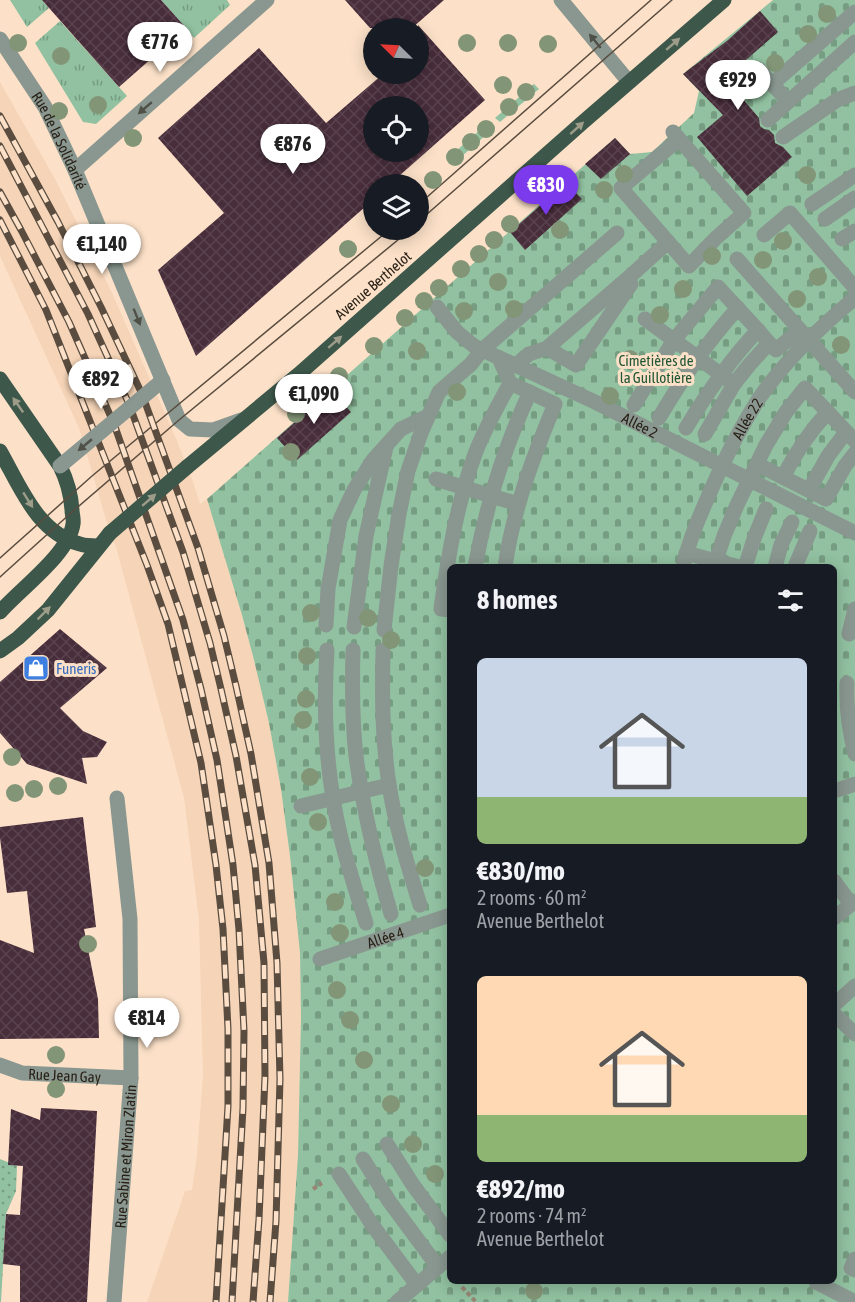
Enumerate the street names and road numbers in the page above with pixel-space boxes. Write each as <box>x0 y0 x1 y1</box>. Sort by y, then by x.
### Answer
street label: Rue de la Solidarité <box>29 88 91 192</box>
street label: Avenue Berthelot <box>331 247 415 323</box>
street label: Allée 22 <box>728 395 766 442</box>
street label: Allée 2 <box>619 409 661 441</box>
street label: Allée 4 <box>365 923 406 951</box>
street label: Rue Jean Gay <box>28 1065 101 1085</box>
street label: Rue Sabine et Miron Zlatin <box>111 1084 139 1229</box>

